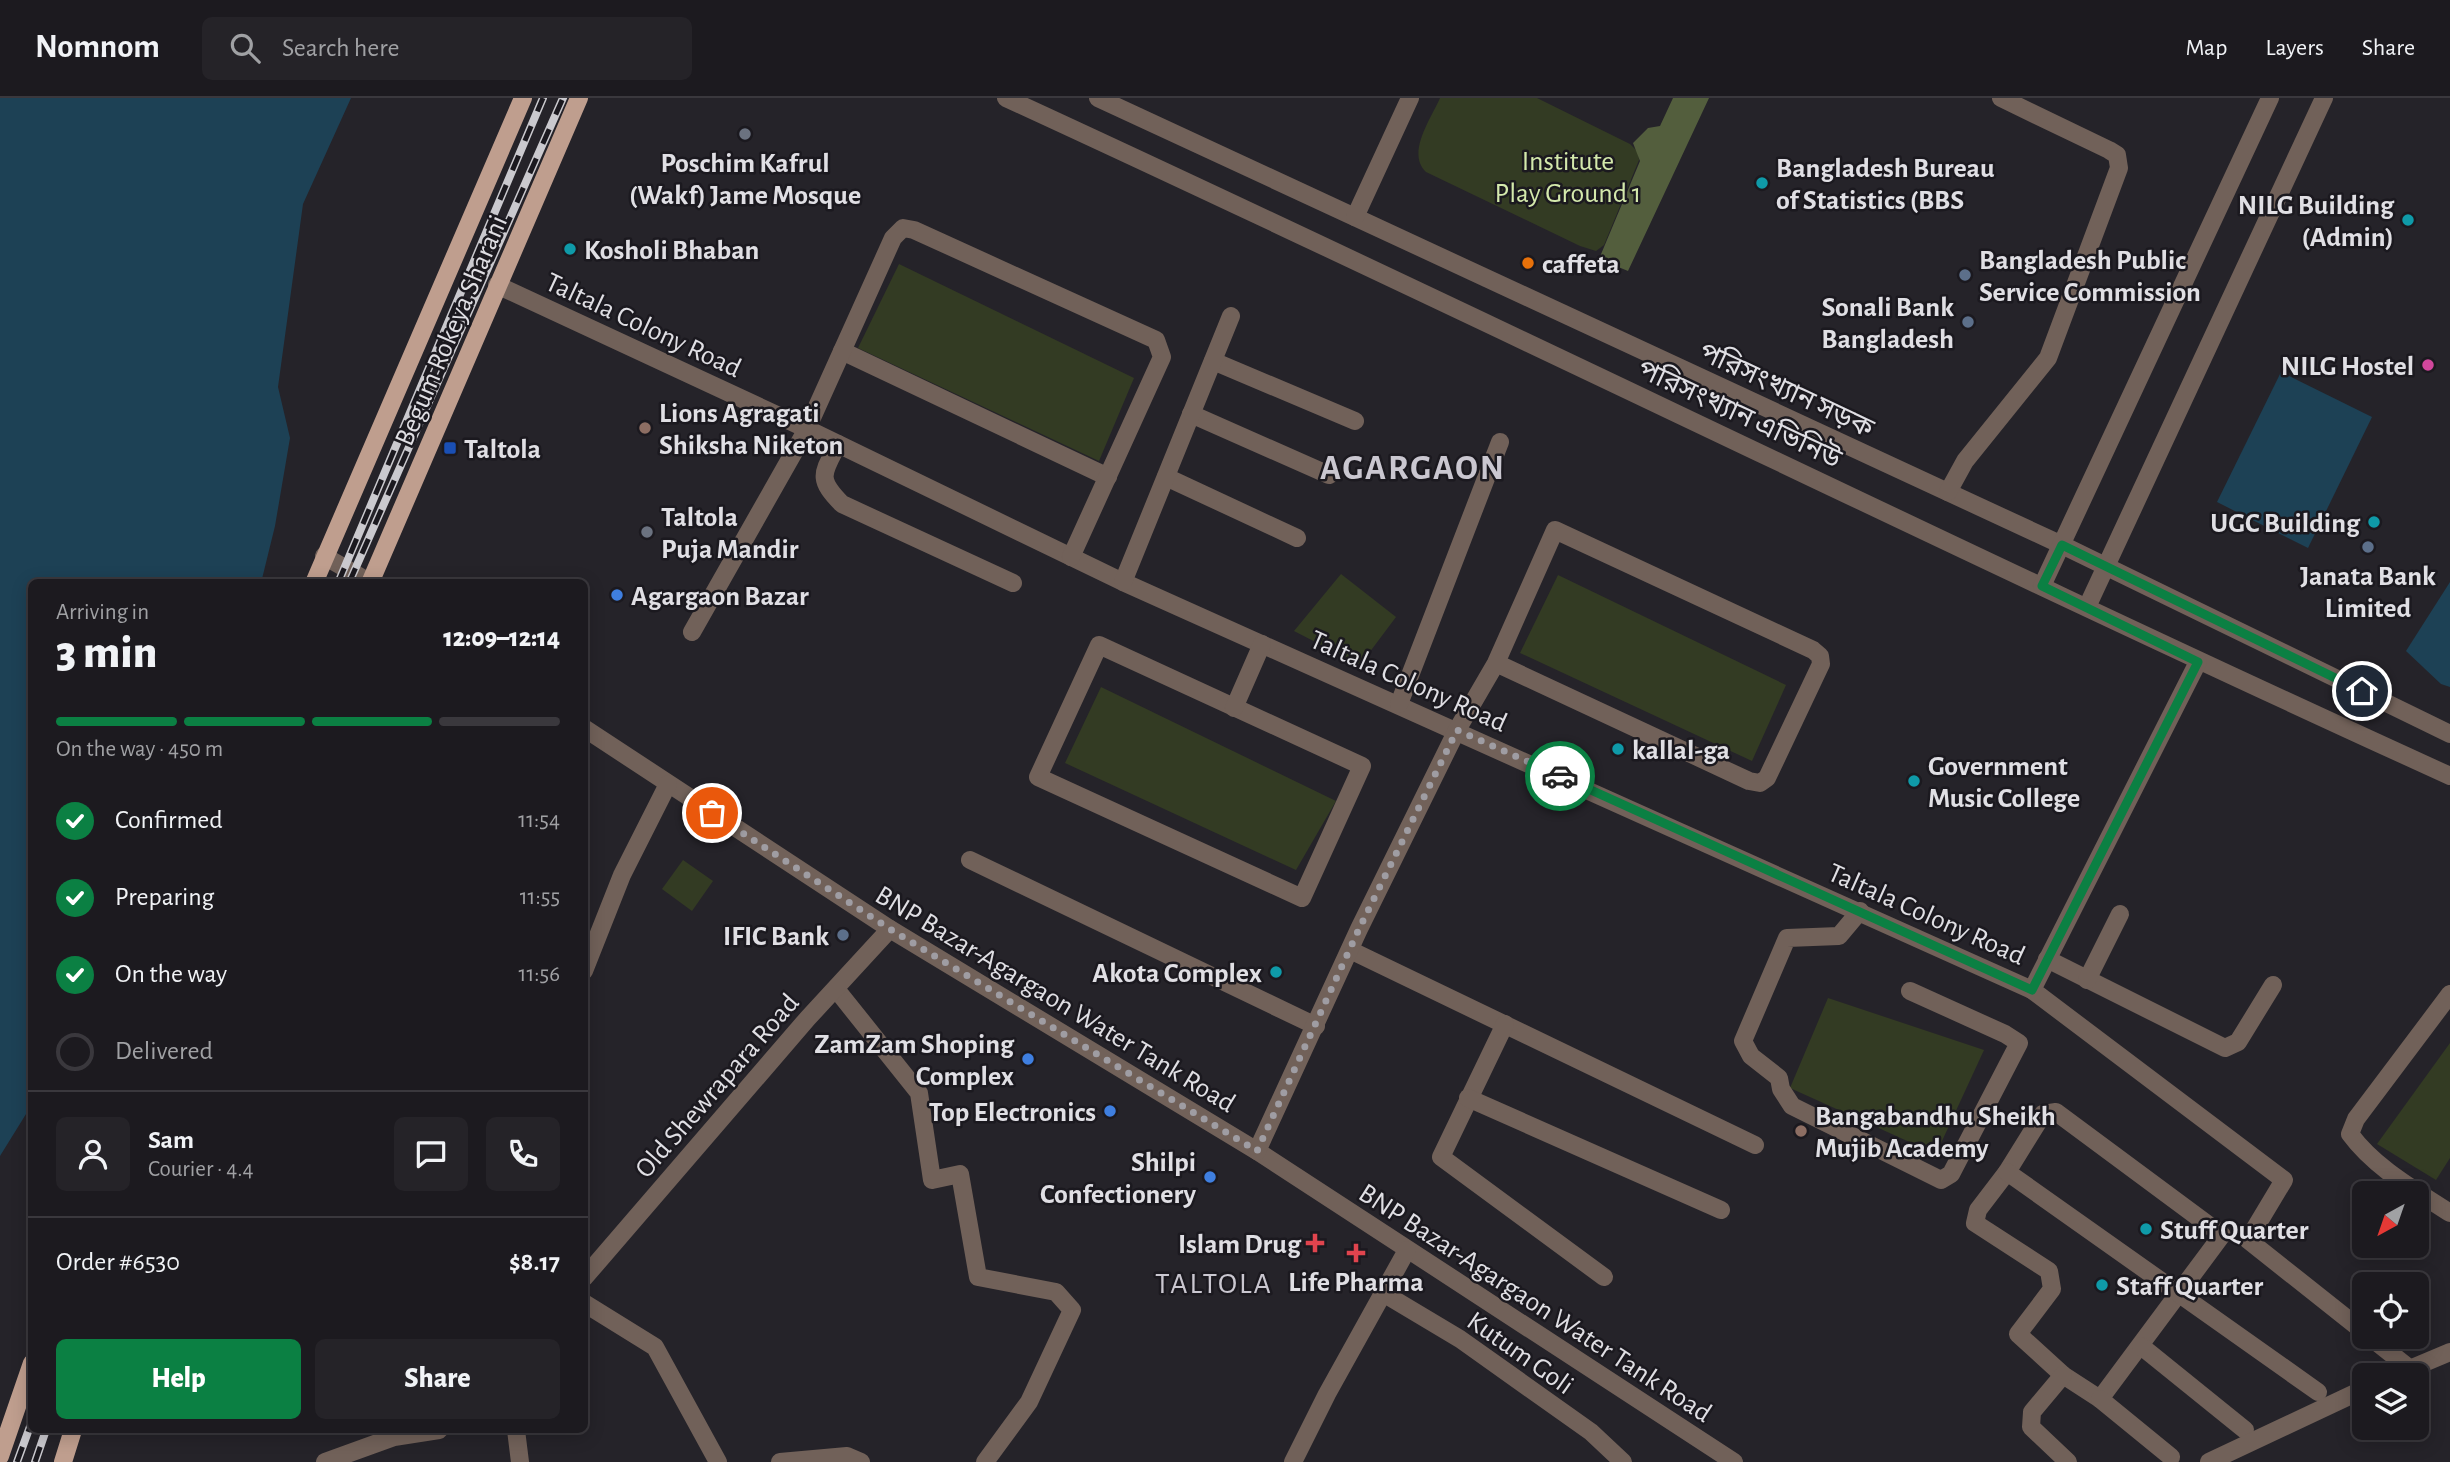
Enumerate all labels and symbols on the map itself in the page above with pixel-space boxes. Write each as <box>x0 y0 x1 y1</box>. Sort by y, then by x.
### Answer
marker: Poschim Kafrul (Wakf) Jame Mosque <box>737 126 753 142</box>
park label: Institute Play Ground 1 <box>1495 148 1641 208</box>
place label: Poschim Kafrul (Wakf) Jame Mosque <box>629 150 861 210</box>
place label: Bangladesh Bureau of Statistics (BBS <box>1776 155 1995 215</box>
marker: Bangladesh Bureau of Statistics (BBS <box>1754 175 1770 191</box>
place label: NILG Building (Admin) <box>2238 192 2395 252</box>
street label: Begum Rokeya Sharani <box>391 211 513 450</box>
marker: NILG Building (Admin) <box>2400 212 2416 228</box>
place label: Kosholi Bhaban <box>584 237 759 265</box>
marker: Kosholi Bhaban <box>562 241 578 257</box>
place label: Bangladesh Public Service Commission <box>1979 247 2201 307</box>
place label: caffeta <box>1542 251 1620 279</box>
marker: caffeta <box>1520 255 1536 271</box>
marker: Bangladesh Public Service Commission <box>1957 267 1973 283</box>
street label: Taltala Colony Road <box>541 268 745 383</box>
place label: Sonali Bank Bangladesh <box>1821 294 1954 354</box>
marker: Sonali Bank Bangladesh <box>1960 314 1976 330</box>
street label: পরিসংখ্যান সড়ক <box>1695 335 1880 444</box>
street label: পরিসংখ্যান এভিনিউ <box>1633 352 1848 475</box>
place label: NILG Hostel <box>2281 353 2414 381</box>
marker: NILG Hostel <box>2420 357 2436 373</box>
place label: Lions Agragati Shiksha Niketon <box>659 400 843 460</box>
marker: Lions Agragati Shiksha Niketon <box>637 420 653 436</box>
place label: Taltola <box>464 436 541 464</box>
marker: Taltola <box>442 440 458 456</box>
district label: AGARGAON <box>1320 451 1506 486</box>
place label: Taltola Puja Mandir <box>661 504 799 564</box>
place label: UGC Building <box>2210 510 2361 538</box>
marker: UGC Building <box>2366 514 2382 530</box>
marker: Taltola Puja Mandir <box>639 524 655 540</box>
marker: Janata Bank Limited <box>2360 539 2376 555</box>
place label: Janata Bank Limited <box>2300 563 2436 623</box>
place label: Agargaon Bazar <box>631 583 809 611</box>
marker: Agargaon Bazar <box>609 587 625 603</box>
street label: Taltala Colony Road <box>1305 626 1511 738</box>
pin <box>2332 661 2392 721</box>
place label: kallal-ga <box>1632 737 1730 765</box>
courier <box>1525 741 1595 811</box>
marker: kallal-ga <box>1610 741 1626 757</box>
place label: Government Music College <box>1928 753 2080 813</box>
marker: Government Music College <box>1906 773 1922 789</box>
pin <box>682 783 742 843</box>
street label: Taltala Colony Road <box>1823 859 2029 971</box>
street label: BNP Bazar-Agargaon Water Tank Road <box>870 881 1240 1118</box>
place label: IFIC Bank <box>723 923 829 951</box>
marker: IFIC Bank <box>835 927 851 943</box>
place label: Akota Complex <box>1092 960 1262 988</box>
marker: Akota Complex <box>1268 964 1284 980</box>
street label: Old Shewrapara Road <box>630 989 805 1184</box>
place label: ZamZam Shoping Complex <box>814 1031 1015 1091</box>
marker: ZamZam Shoping Complex <box>1020 1051 1036 1067</box>
place label: Top Electronics <box>929 1099 1096 1127</box>
marker: Top Electronics <box>1102 1103 1118 1119</box>
place label: Bangabandhu Sheikh Mujib Academy <box>1815 1103 2056 1163</box>
marker: Bangabandhu Sheikh Mujib Academy <box>1793 1123 1809 1139</box>
place label: Shilpi Confectionery <box>1040 1149 1196 1209</box>
marker: Shilpi Confectionery <box>1202 1169 1218 1185</box>
street label: BNP Bazar-Agargaon Water Tank Road <box>1354 1179 1716 1428</box>
north arrow <box>2352 1181 2429 1258</box>
place label: Stuff Quarter <box>2160 1217 2309 1245</box>
marker: Stuff Quarter <box>2138 1221 2154 1237</box>
place label: Islam Drug <box>1178 1231 1302 1259</box>
marker: Islam Drug <box>1307 1235 1323 1251</box>
marker: Life Pharma <box>1348 1245 1364 1261</box>
district label: TALTOLA <box>1155 1269 1273 1299</box>
place label: Life Pharma <box>1288 1269 1424 1297</box>
place label: Staff Quarter <box>2116 1273 2264 1301</box>
marker: Staff Quarter <box>2094 1277 2110 1293</box>
street label: Kutum Goli <box>1462 1307 1578 1400</box>

